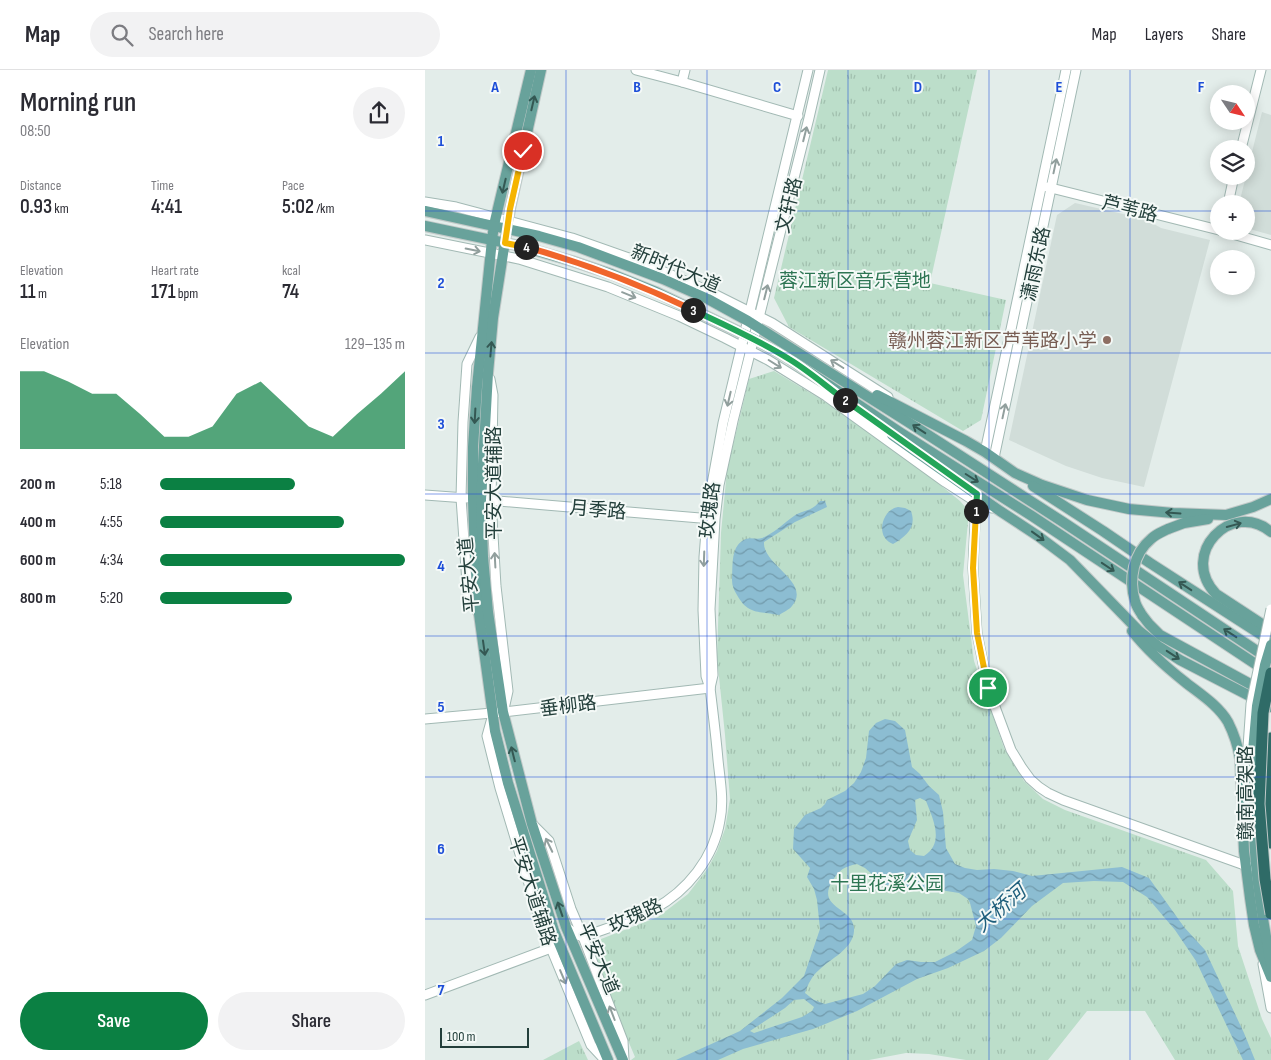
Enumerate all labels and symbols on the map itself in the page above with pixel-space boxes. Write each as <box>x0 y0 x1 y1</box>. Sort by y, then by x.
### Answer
text: A <box>490 78 499 97</box>
text: B <box>633 78 641 97</box>
text: C <box>773 78 781 97</box>
text: D <box>914 78 922 97</box>
text: E <box>1056 78 1063 97</box>
text: F <box>1198 78 1205 97</box>
north arrow <box>1210 85 1255 130</box>
one-way arrow <box>529 96 538 112</box>
one-way arrow <box>801 127 811 143</box>
pin <box>502 130 544 172</box>
text: 1 <box>438 132 445 151</box>
one-way arrow <box>1051 158 1061 174</box>
street label: 文轩路 <box>771 175 808 236</box>
one-way arrow <box>499 177 508 193</box>
street label: 芦苇路 <box>1099 191 1160 228</box>
street label: 潇雨东路 <box>1017 225 1056 304</box>
pin: 4 <box>513 234 539 260</box>
street label: 新时代大道 <box>627 240 724 299</box>
one-way arrow <box>464 245 480 255</box>
park label: 蓉江新区音乐营地 <box>779 270 931 293</box>
text: 2 <box>437 274 445 293</box>
one-way arrow <box>762 284 771 300</box>
one-way arrow <box>620 291 636 300</box>
pin: 3 <box>681 298 705 322</box>
place label: 赣州蓉江新区芦苇路小学 <box>888 330 1097 353</box>
marker: 赣州蓉江新区芦苇路小学 <box>1101 334 1113 346</box>
one-way arrow <box>486 342 495 358</box>
one-way arrow <box>830 359 844 369</box>
one-way arrow <box>768 360 782 370</box>
pin: 2 <box>833 388 857 412</box>
one-way arrow <box>724 390 733 406</box>
one-way arrow <box>1000 403 1009 419</box>
one-way arrow <box>471 408 480 424</box>
text: 3 <box>437 415 445 434</box>
one-way arrow <box>912 424 926 434</box>
street label: 平安大道辅路 <box>483 426 506 540</box>
one-way arrow <box>965 473 979 483</box>
street label: 玫瑰路 <box>696 480 725 540</box>
street label: 月季路 <box>568 497 627 524</box>
pin: 1 <box>963 498 989 524</box>
one-way arrow <box>1165 509 1181 518</box>
one-way arrow <box>1226 519 1242 529</box>
one-way arrow <box>1031 531 1045 541</box>
street label: 平安大道 <box>455 536 484 614</box>
one-way arrow <box>699 550 709 567</box>
one-way arrow <box>490 552 499 568</box>
text: 4 <box>437 557 445 576</box>
one-way arrow <box>1101 562 1115 572</box>
one-way arrow <box>1179 581 1193 591</box>
one-way arrow <box>1224 628 1238 638</box>
one-way arrow <box>479 639 489 655</box>
one-way arrow <box>1165 650 1179 660</box>
pin <box>967 667 1009 709</box>
street label: 垂柳路 <box>538 692 598 721</box>
text: 5 <box>437 698 445 717</box>
street label: 赣南高架路 <box>1235 745 1258 841</box>
one-way arrow <box>508 746 517 762</box>
street label: 平安大道辅路 <box>503 834 560 949</box>
one-way arrow <box>544 838 553 853</box>
text: 6 <box>437 840 445 859</box>
park label: 十里花溪公园 <box>830 873 944 896</box>
water label: 大桥河 <box>970 877 1034 937</box>
street label: 玫瑰路 <box>605 894 666 938</box>
one-way arrow <box>555 902 564 918</box>
street label: 平安大道 <box>572 919 623 998</box>
one-way arrow <box>558 969 568 984</box>
text: 7 <box>438 981 445 1000</box>
one-way arrow <box>607 1006 616 1021</box>
scale bar <box>440 1025 529 1048</box>

